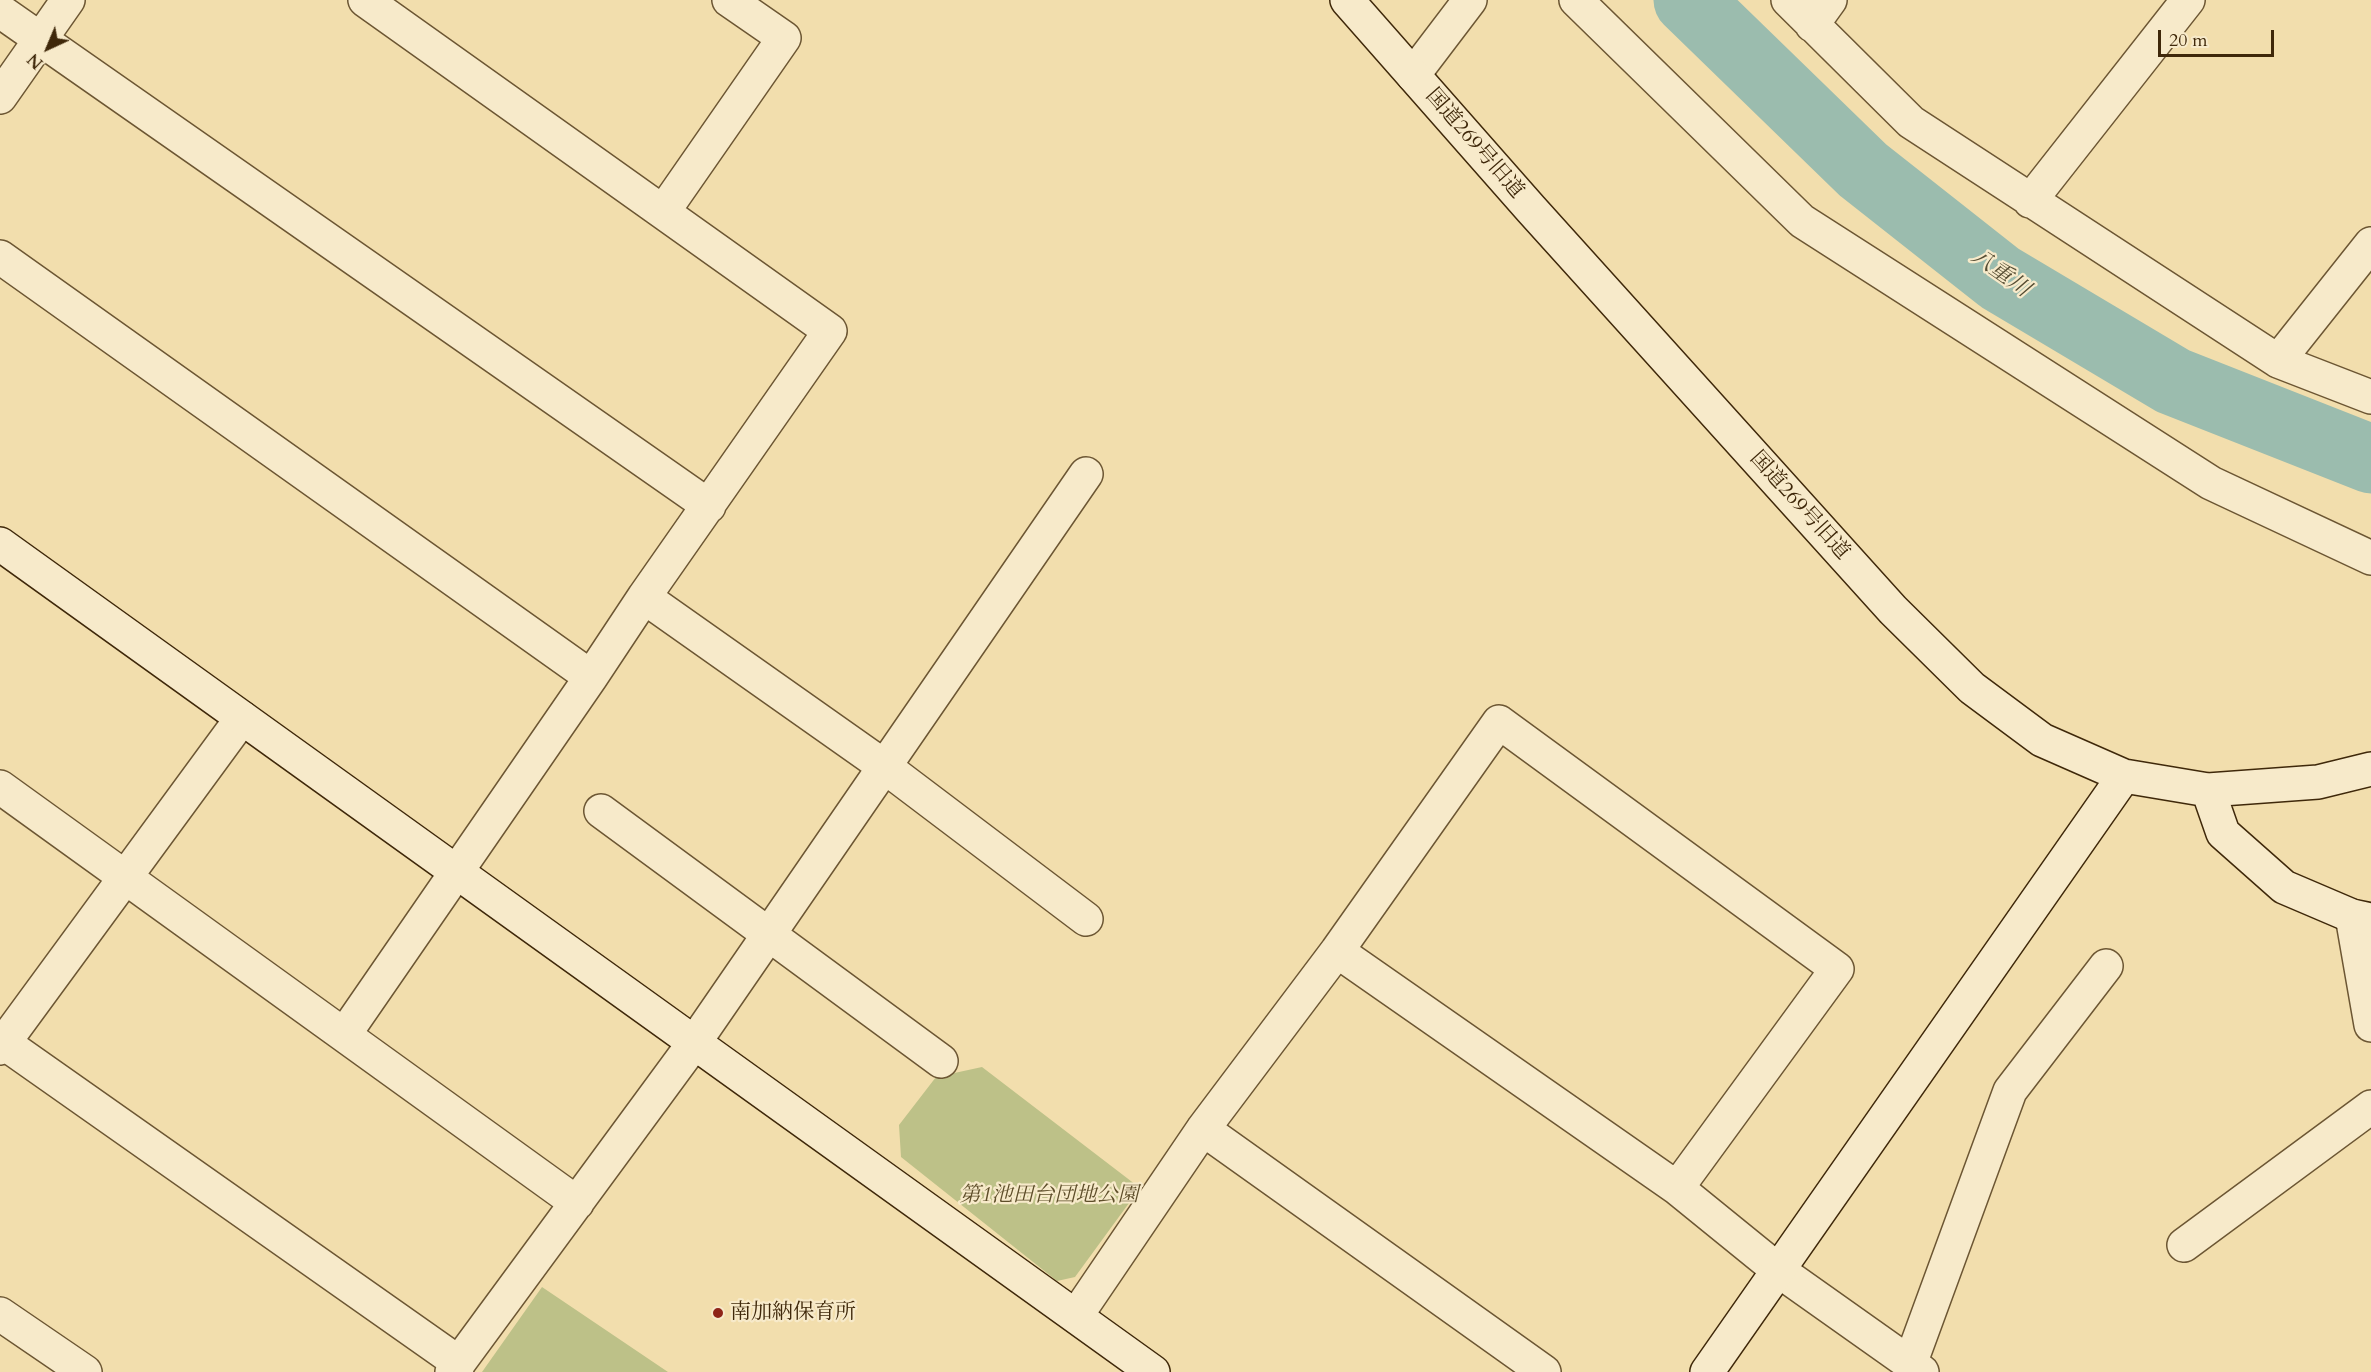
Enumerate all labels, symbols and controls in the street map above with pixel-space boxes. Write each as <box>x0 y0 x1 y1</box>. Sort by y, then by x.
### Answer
north arrow <box>18 18 78 78</box>
scale bar <box>2161 18 2276 56</box>
text: 20 m <box>2169 28 2208 53</box>
text: N <box>23 48 48 74</box>
street label: 国道269号旧道 <box>1419 84 1529 204</box>
water label: 八重川 <box>1965 244 2035 304</box>
street label: 国道269号旧道 <box>1744 447 1854 565</box>
park label: 第1池田台団地公園 <box>960 1183 1138 1209</box>
place label: 南加納保育所 <box>730 1300 856 1326</box>
marker: 南加納保育所 <box>711 1306 725 1320</box>

